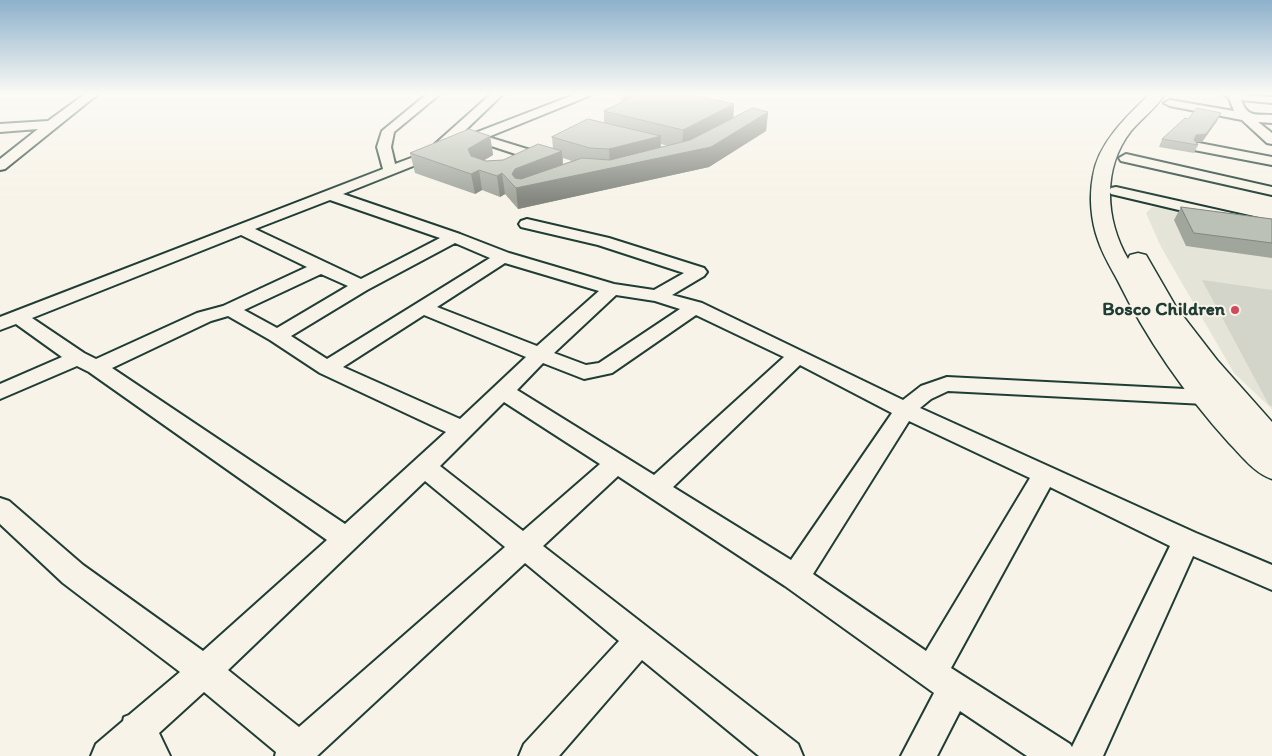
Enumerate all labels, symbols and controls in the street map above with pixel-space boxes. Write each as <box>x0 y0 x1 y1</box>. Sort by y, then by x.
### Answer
place label: Bosco Children <box>1102 299 1225 321</box>
marker: Bosco Children <box>1229 304 1241 316</box>

